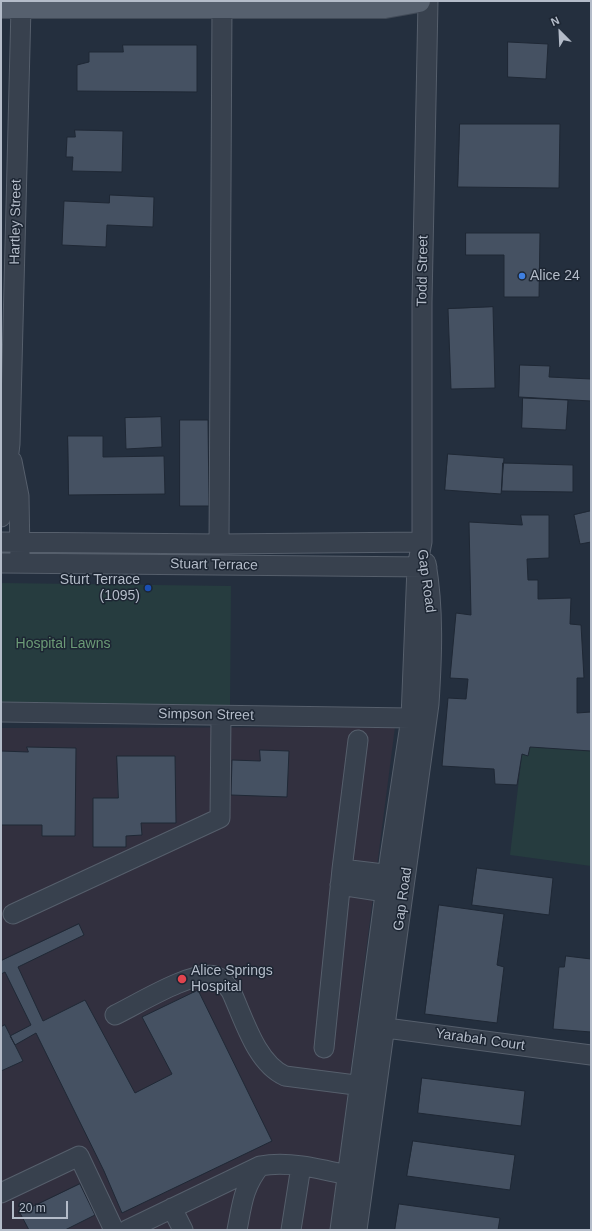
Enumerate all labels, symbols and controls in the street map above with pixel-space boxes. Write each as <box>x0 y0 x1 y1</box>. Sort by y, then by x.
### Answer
north arrow <box>540 12 580 52</box>
text: N <box>549 14 561 28</box>
street label: Hartley Street <box>7 179 25 265</box>
street label: Todd Street <box>414 235 432 307</box>
place label: Alice 24 <box>530 268 580 284</box>
marker: Alice 24 <box>517 271 527 281</box>
street label: Gap Road <box>413 548 439 614</box>
street label: Stuart Terrace <box>170 556 258 574</box>
place label: Sturt Terrace (1095) <box>60 572 140 604</box>
marker: Sturt Terrace (1095) <box>143 583 153 593</box>
park label: Hospital Lawns <box>16 636 110 652</box>
street label: Simpson Street <box>158 706 254 724</box>
street label: Gap Road <box>390 866 416 932</box>
place label: Alice Springs Hospital <box>191 963 273 996</box>
marker: Alice Springs Hospital <box>176 973 188 985</box>
street label: Yarabah Court <box>434 1025 526 1055</box>
scale bar <box>14 1193 70 1219</box>
text: 20 m <box>19 1201 46 1215</box>

